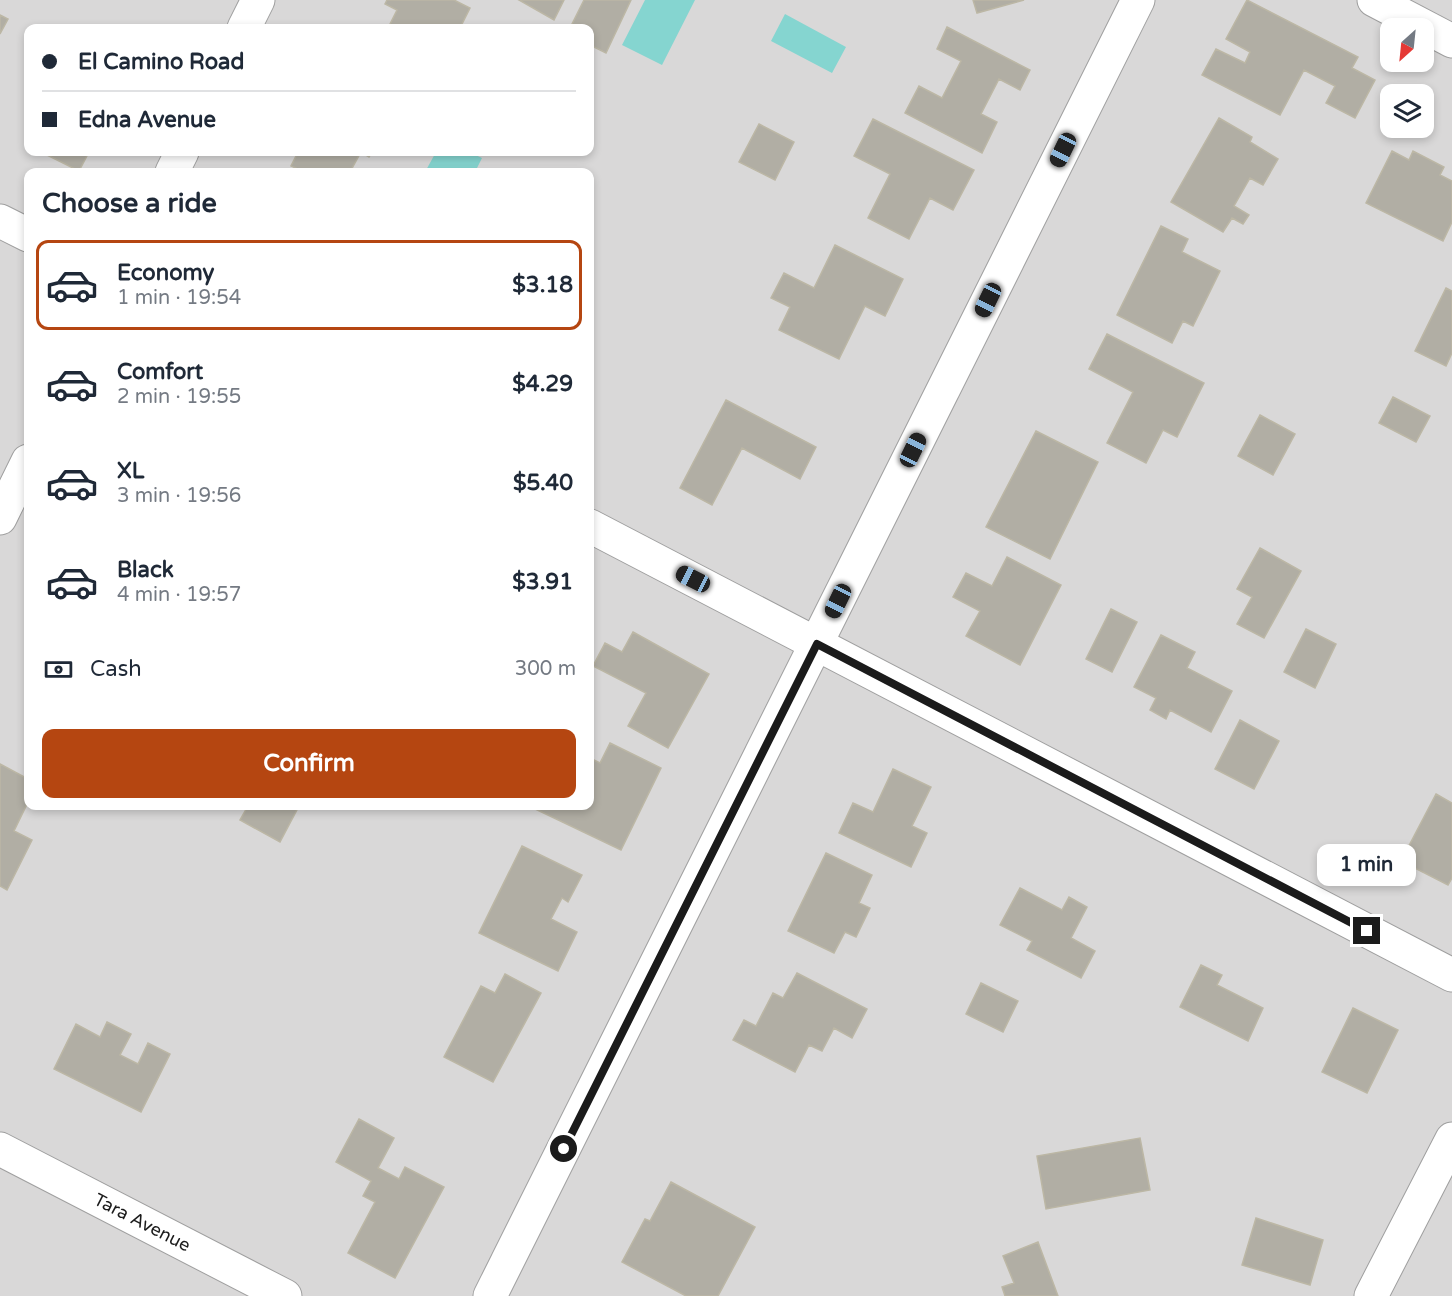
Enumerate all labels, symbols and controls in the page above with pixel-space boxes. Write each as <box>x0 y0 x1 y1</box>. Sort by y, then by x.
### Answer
north arrow <box>1380 18 1434 72</box>
map controls <box>1380 18 1434 138</box>
text: El Camino Road <box>78 49 244 75</box>
button: layers <box>1380 84 1434 138</box>
text: Edna Avenue <box>78 107 216 133</box>
car <box>1047 130 1079 170</box>
text: Choose a ride <box>42 187 217 220</box>
icon: car <box>45 258 99 312</box>
text: Economy <box>117 260 214 286</box>
text: $3.18 <box>512 272 573 298</box>
car <box>972 280 1004 320</box>
text: 1 min · 19:54 <box>117 286 241 310</box>
icon: car <box>45 357 99 411</box>
text: Comfort <box>117 359 203 385</box>
text: $4.29 <box>512 371 573 397</box>
text: 2 min · 19:55 <box>117 385 241 409</box>
car <box>897 430 929 470</box>
icon: car <box>45 456 99 510</box>
text: XL <box>117 458 144 484</box>
text: $5.40 <box>513 470 573 496</box>
text: 3 min · 19:56 <box>117 484 241 508</box>
icon: car <box>45 555 99 609</box>
text: Black <box>117 557 174 583</box>
car <box>673 563 713 595</box>
text: $3.91 <box>512 569 573 595</box>
car <box>822 581 854 621</box>
text: 4 min · 19:57 <box>117 583 241 607</box>
icon: cash <box>42 653 75 686</box>
text: Cash <box>90 656 142 682</box>
text: 300 m <box>515 657 576 681</box>
button: Confirm <box>42 729 576 798</box>
callout: 1 min <box>1318 844 1416 886</box>
text: 1 min <box>1340 853 1393 877</box>
route end <box>1353 917 1380 944</box>
route start <box>550 1135 577 1162</box>
street label: Tara Avenue <box>90 1188 194 1256</box>

